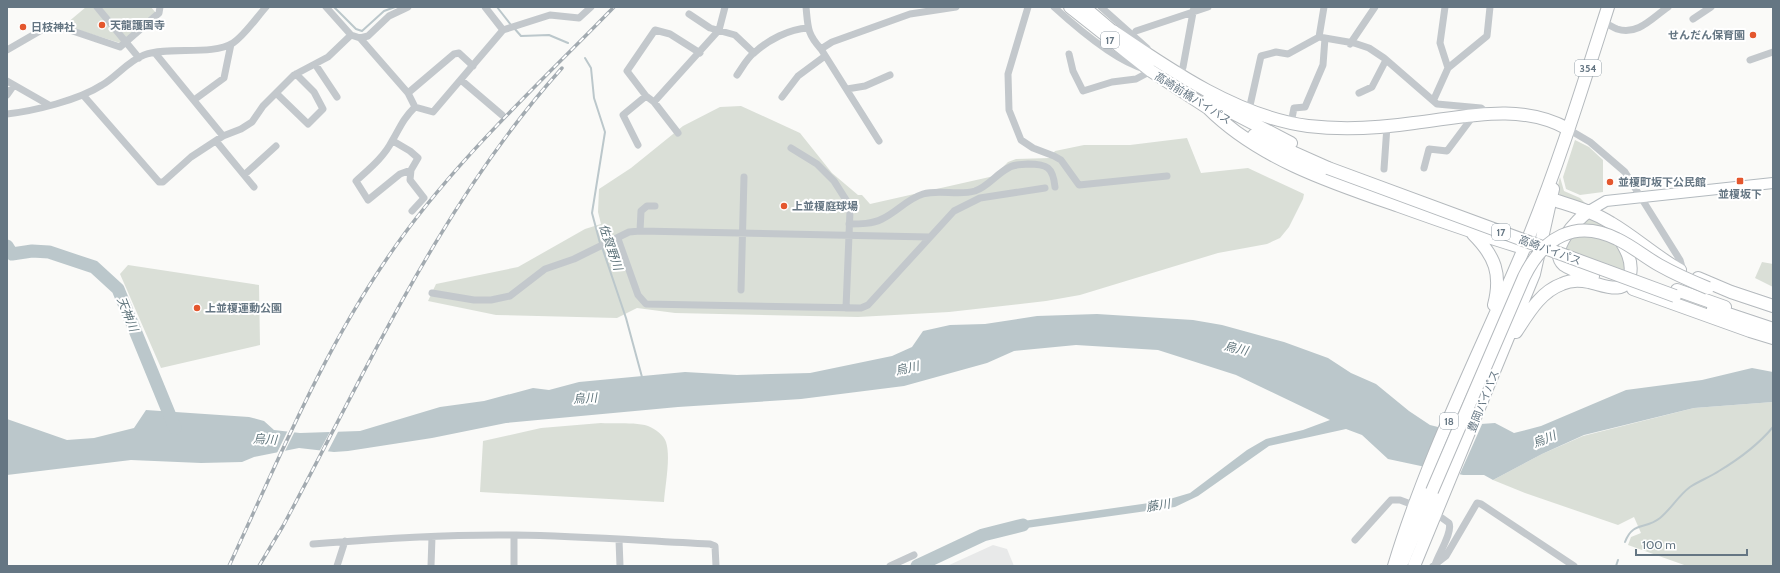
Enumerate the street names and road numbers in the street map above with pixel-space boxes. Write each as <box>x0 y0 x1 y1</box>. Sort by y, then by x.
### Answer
road number: 17 <box>1101 32 1119 48</box>
road number: 354 <box>1575 60 1601 76</box>
street label: 高崎前橋バイパス <box>1152 69 1234 127</box>
road number: 17 <box>1492 224 1510 240</box>
street label: 高崎バイパス <box>1517 232 1583 268</box>
street label: 豊岡バイパス <box>1464 368 1502 434</box>
road number: 18 <box>1440 413 1458 429</box>

